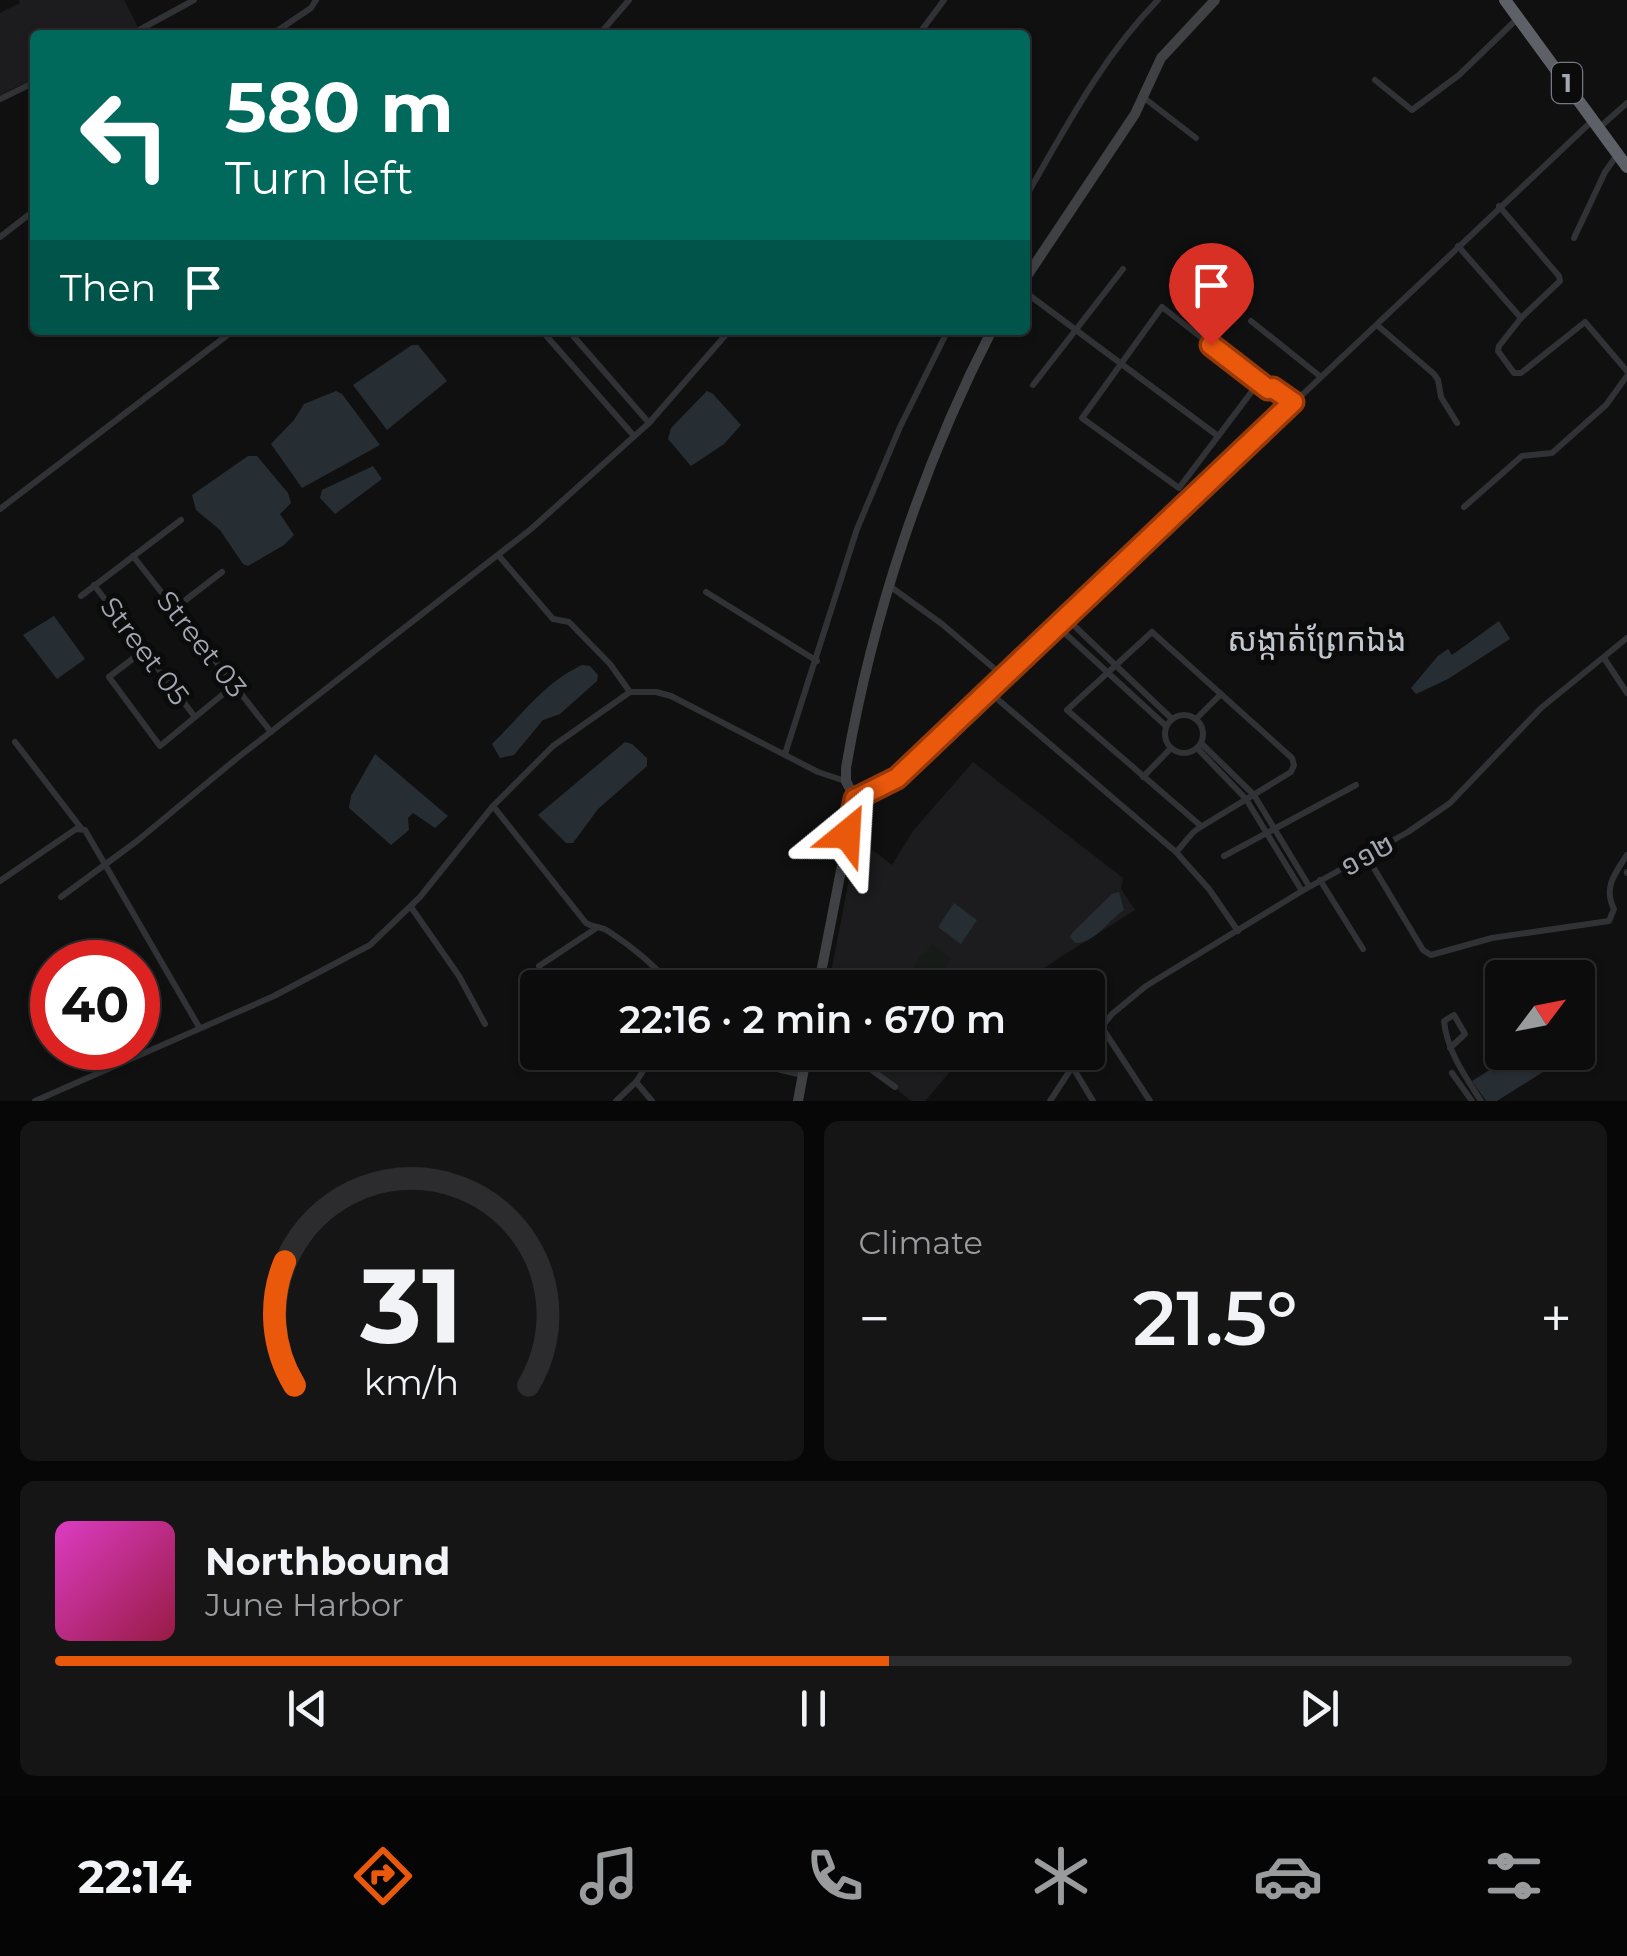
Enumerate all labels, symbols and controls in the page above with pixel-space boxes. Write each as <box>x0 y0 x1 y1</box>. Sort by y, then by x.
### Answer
road number: 1 <box>1552 63 1582 103</box>
text: 580 m <box>225 64 454 150</box>
icon: left <box>60 70 190 200</box>
text: Turn left <box>225 150 413 205</box>
pin <box>1169 243 1254 346</box>
icon: arrive <box>1184 258 1239 313</box>
icon: arrive <box>176 260 231 315</box>
text: Then <box>60 264 156 311</box>
street label: Street 03 <box>150 584 254 704</box>
street label: Street 05 <box>93 590 197 712</box>
district label: សង្កាត់ព្រែកឯង <box>1227 620 1407 660</box>
position arrow <box>795 782 899 886</box>
street label: ១១២ <box>1334 826 1400 884</box>
speed limit sign: 40 <box>30 940 160 1070</box>
north arrow <box>1485 960 1595 1070</box>
map controls <box>1485 960 1595 1070</box>
text: 22:16 · 2 min · 670 m <box>619 996 1006 1043</box>
text: Climate <box>859 1223 983 1262</box>
text: 31 <box>360 1242 463 1369</box>
text: 21.5° <box>1133 1272 1298 1364</box>
text: − <box>859 1285 890 1352</box>
text: + <box>1540 1285 1572 1352</box>
text: km/h <box>364 1360 459 1404</box>
text: Northbound <box>205 1538 450 1585</box>
text: June Harbor <box>205 1585 404 1624</box>
icon: previous <box>280 1681 335 1736</box>
icon: pause <box>786 1681 841 1736</box>
icon: next <box>1292 1681 1347 1736</box>
icon: directions <box>348 1841 418 1911</box>
icon: music <box>574 1841 644 1911</box>
icon: phone <box>800 1841 870 1911</box>
icon: climate <box>1026 1841 1096 1911</box>
icon: car <box>1253 1841 1323 1911</box>
icon: filters <box>1479 1841 1549 1911</box>
text: 22:14 <box>78 1849 192 1904</box>

